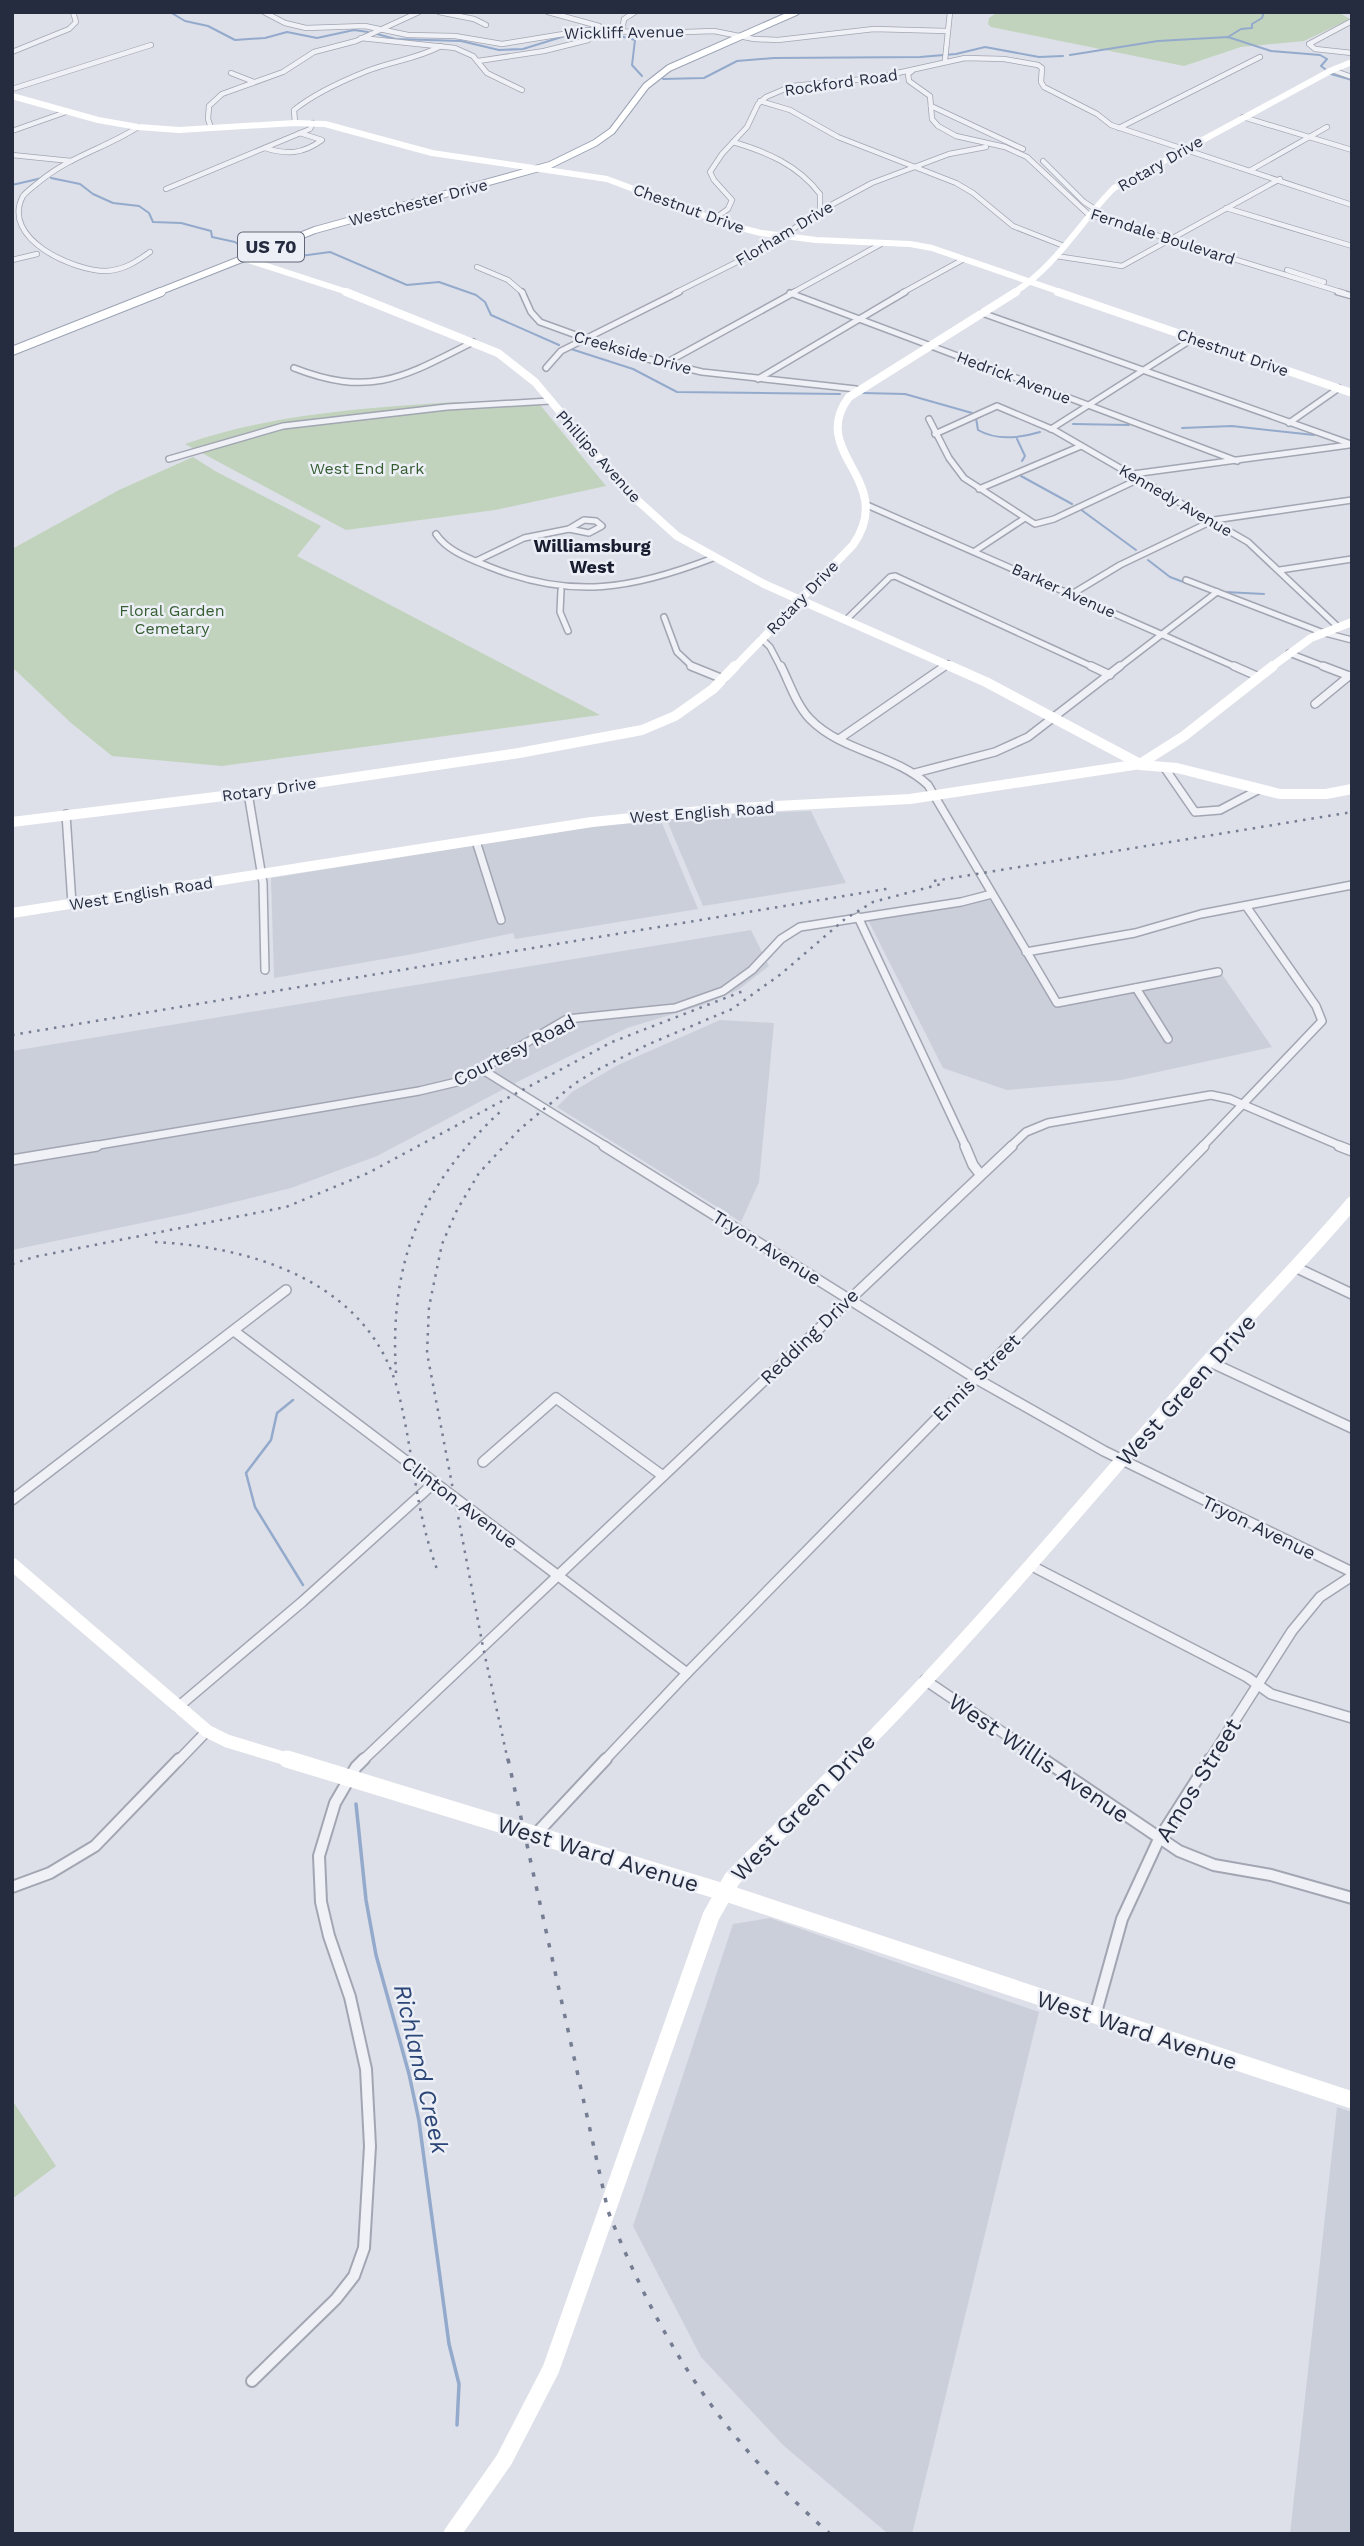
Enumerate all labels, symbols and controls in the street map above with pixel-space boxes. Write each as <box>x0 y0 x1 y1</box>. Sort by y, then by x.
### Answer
street label: Wickliff Avenue <box>564 22 684 43</box>
street label: Rockford Road <box>783 65 899 100</box>
street label: Rotary Drive <box>1114 131 1206 195</box>
street label: Westchester Drive <box>347 175 490 230</box>
street label: Chestnut Drive <box>631 180 747 237</box>
street label: Florham Drive <box>732 197 836 270</box>
street label: Ferndale Boulevard <box>1088 204 1237 269</box>
road number: US 70 <box>238 232 304 262</box>
street label: Chestnut Drive <box>1174 324 1291 380</box>
street label: Creekside Drive <box>572 327 694 378</box>
street label: Hedrick Avenue <box>954 347 1074 408</box>
street label: Phillips Avenue <box>552 406 645 506</box>
park label: West End Park <box>310 459 424 478</box>
street label: Kennedy Avenue <box>1116 460 1236 541</box>
district label: Williamsburg West <box>533 535 652 577</box>
street label: Rotary Drive <box>762 557 842 638</box>
street label: Barker Avenue <box>1009 559 1119 622</box>
park label: Floral Garden Cemetary <box>119 601 225 638</box>
street label: Rotary Drive <box>221 773 318 806</box>
street label: West English Road <box>629 798 775 827</box>
street label: West English Road <box>68 873 214 914</box>
street label: Courtesy Road <box>449 1010 579 1091</box>
street label: Tryon Avenue <box>708 1205 825 1290</box>
street label: Redding Drive <box>755 1284 863 1389</box>
street label: West Green Drive <box>1111 1309 1262 1472</box>
street label: Ennis Street <box>928 1329 1025 1426</box>
street label: Clinton Avenue <box>397 1451 522 1554</box>
street label: Tryon Avenue <box>1198 1490 1319 1565</box>
street label: West Willis Avenue <box>943 1688 1134 1829</box>
street label: Amos Street <box>1150 1713 1247 1847</box>
street label: West Green Drive <box>726 1728 881 1887</box>
street label: West Ward Avenue <box>494 1811 702 1898</box>
water label: Richland Creek <box>388 1981 454 2157</box>
street label: West Ward Avenue <box>1033 1985 1241 2076</box>

